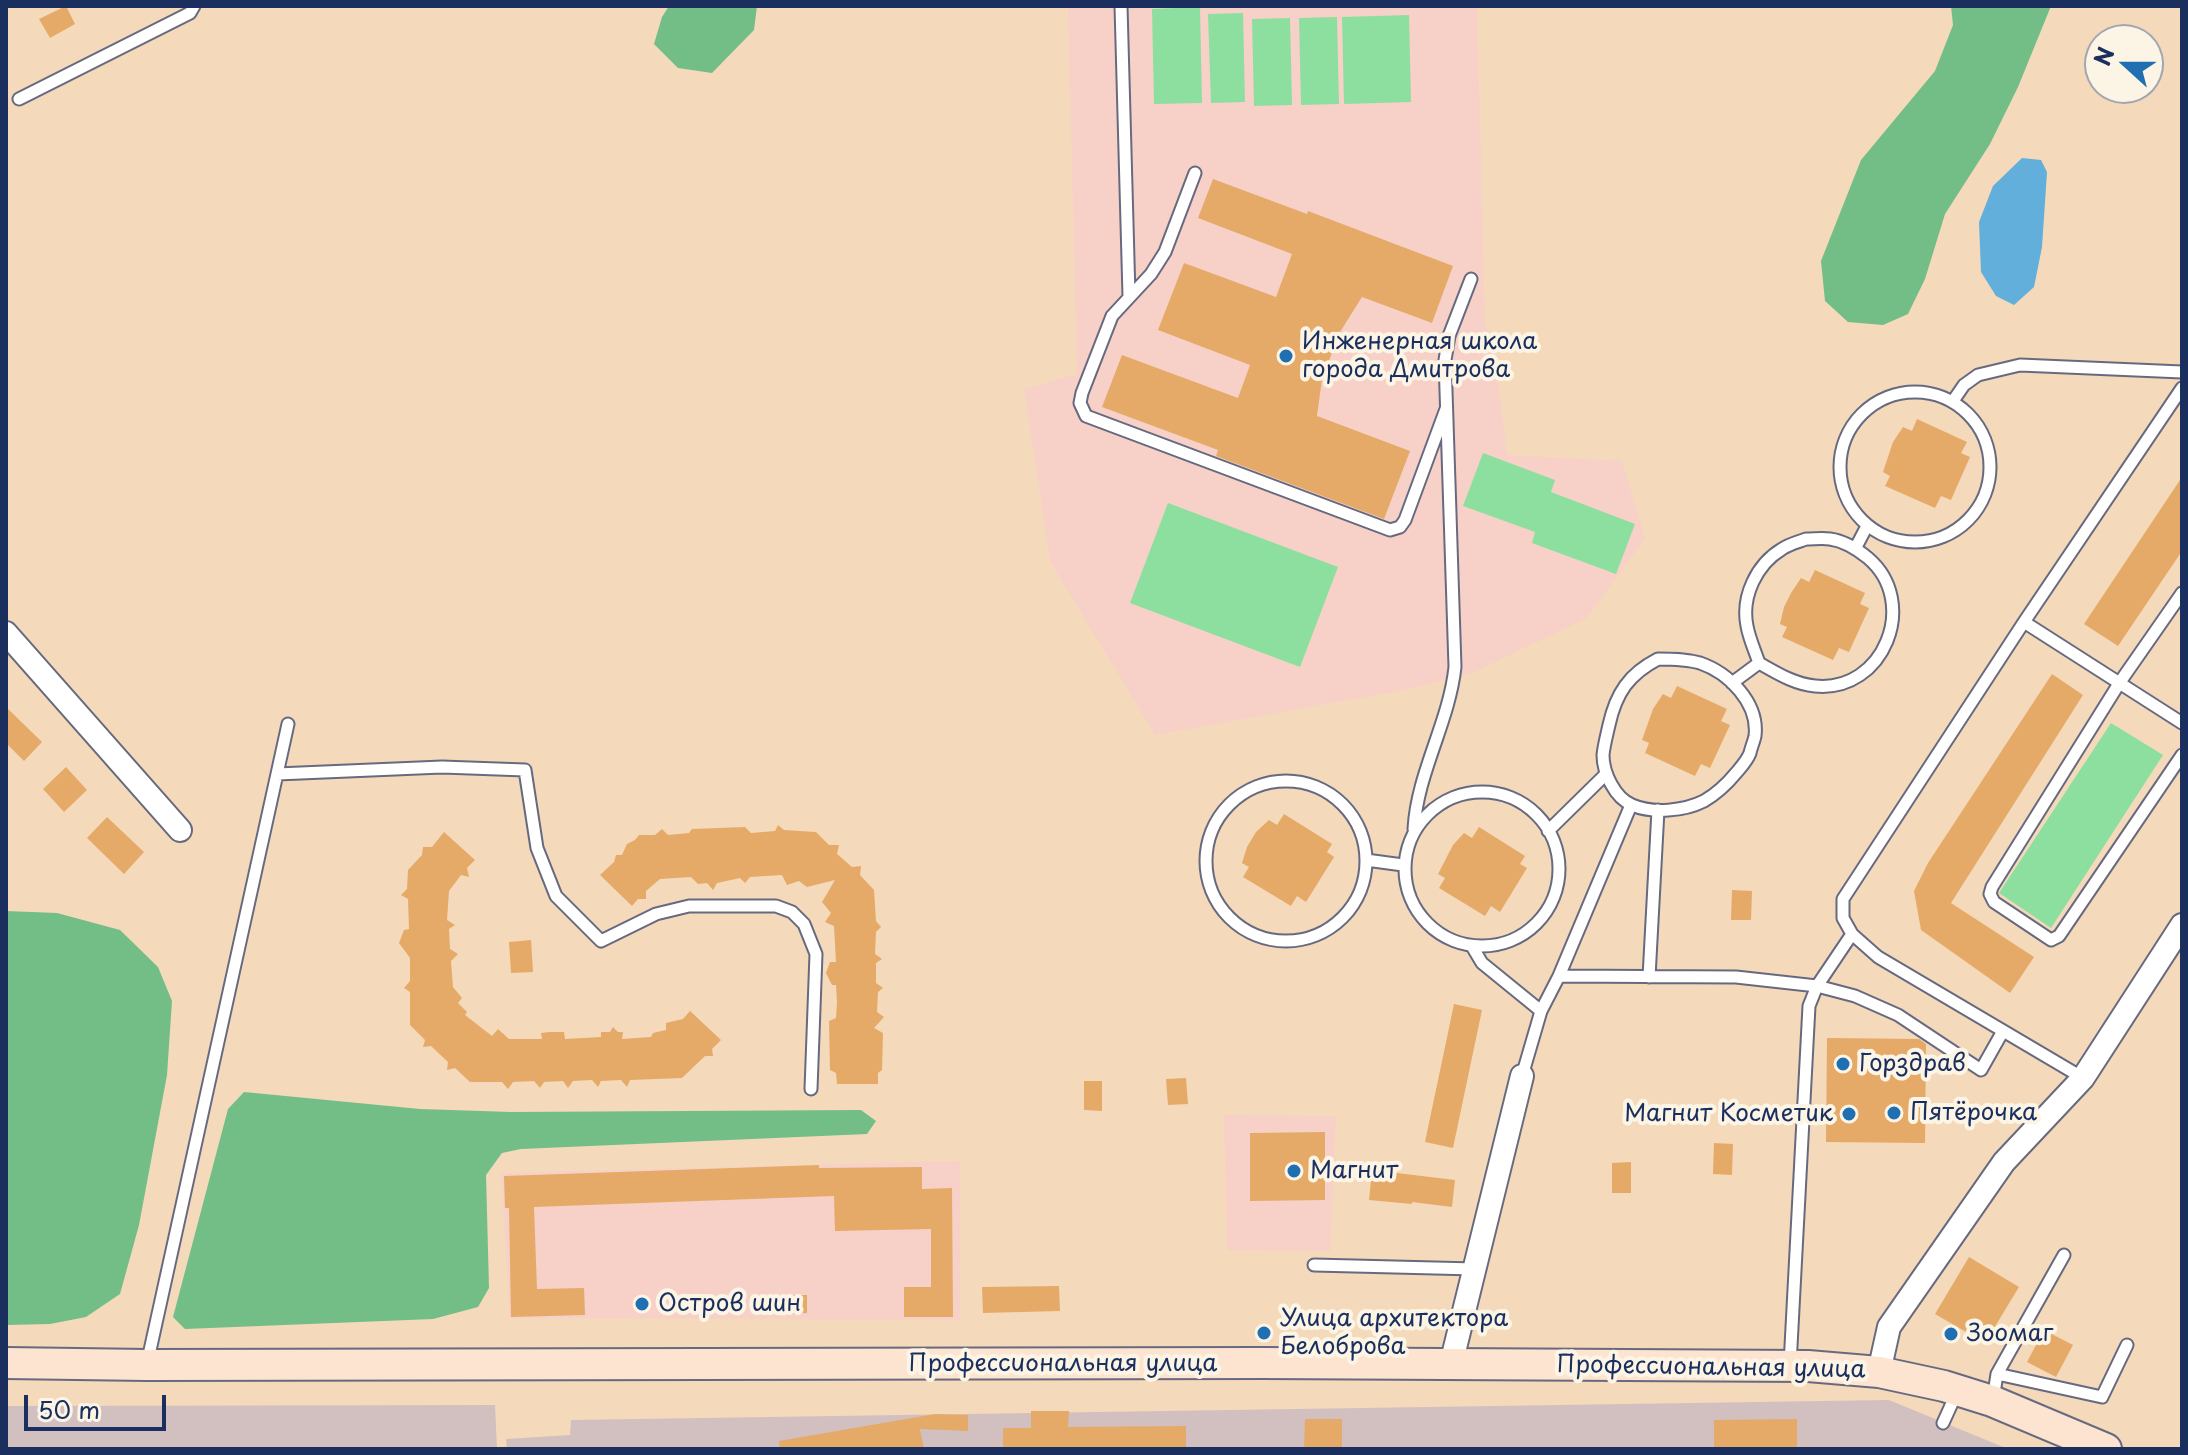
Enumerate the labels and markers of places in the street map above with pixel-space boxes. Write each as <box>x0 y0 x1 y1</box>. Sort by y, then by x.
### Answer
place label: Инженерная школа города Дмитрова <box>1302 328 1537 384</box>
marker: Инженерная школа города Дмитрова <box>1277 347 1295 365</box>
place label: Горздрав <box>1859 1050 1966 1078</box>
marker: Горздрав <box>1834 1055 1852 1073</box>
place label: Пятёрочка <box>1910 1099 2037 1127</box>
place label: Магнит Косметик <box>1624 1100 1833 1128</box>
marker: Пятёрочка <box>1885 1104 1903 1122</box>
marker: Магнит Косметик <box>1840 1105 1858 1123</box>
place label: Магнит <box>1310 1157 1398 1185</box>
marker: Магнит <box>1285 1162 1303 1180</box>
place label: Остров шин <box>658 1290 801 1318</box>
marker: Остров шин <box>633 1295 651 1313</box>
place label: Улица архитектора Белоброва <box>1280 1305 1508 1361</box>
place label: Зоомаг <box>1967 1320 2053 1348</box>
marker: Улица архитектора Белоброва <box>1255 1324 1273 1342</box>
marker: Зоомаг <box>1942 1325 1960 1343</box>

